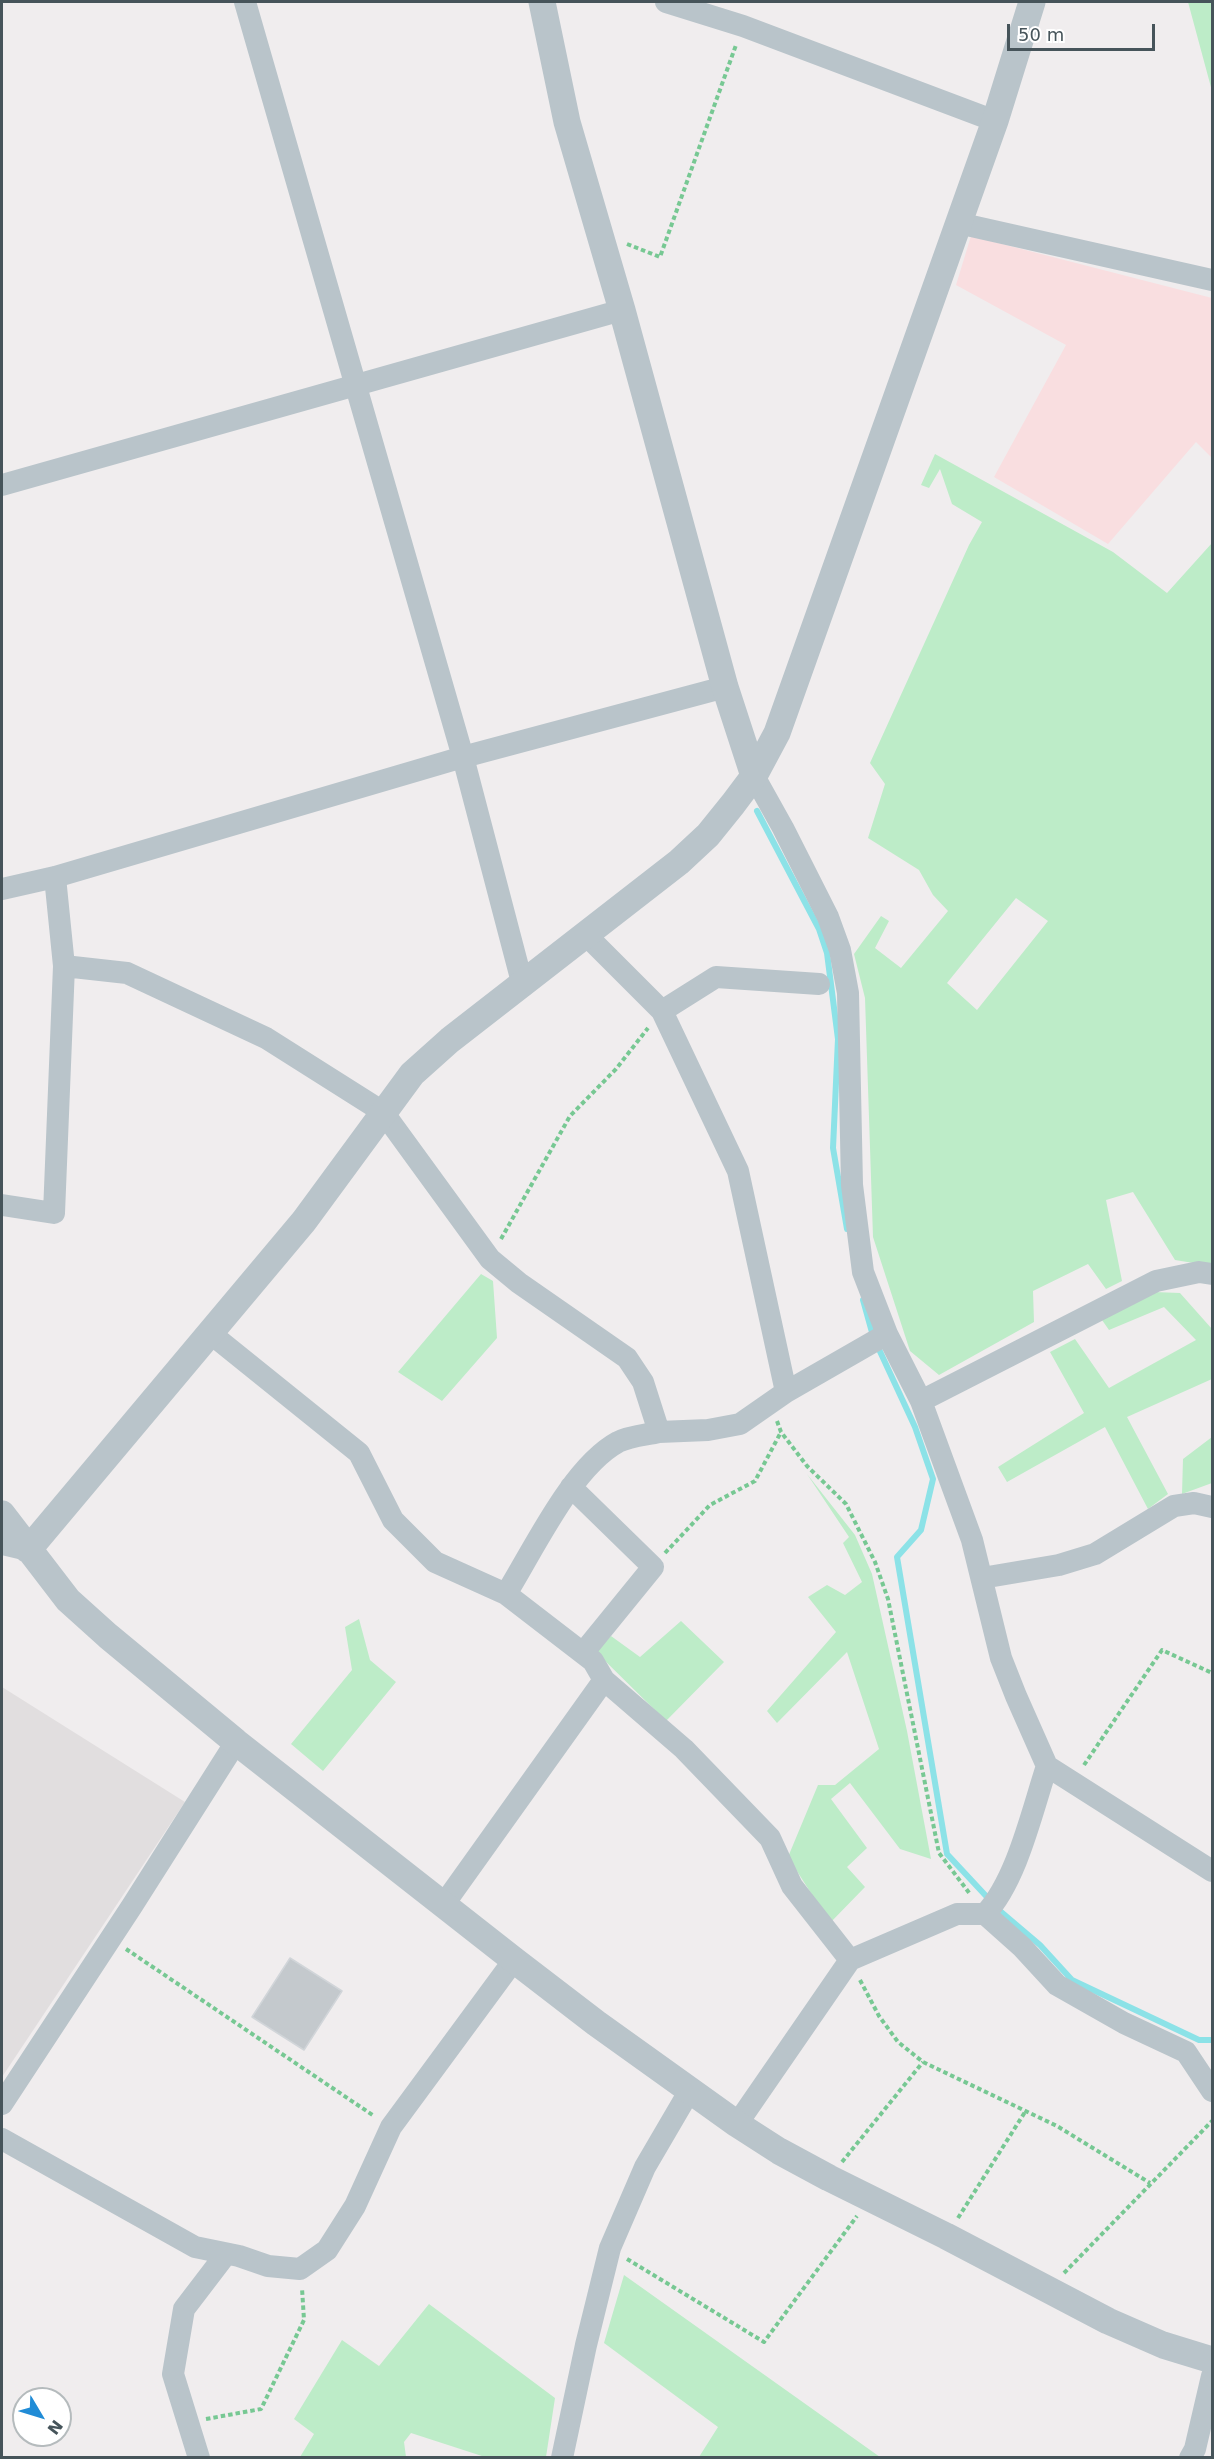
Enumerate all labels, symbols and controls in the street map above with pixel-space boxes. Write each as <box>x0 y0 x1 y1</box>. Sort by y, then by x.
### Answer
scale bar <box>1010 12 1158 50</box>
text: 50 m <box>1018 24 1064 45</box>
north arrow <box>12 2387 72 2447</box>
text: N <box>43 2416 67 2438</box>

